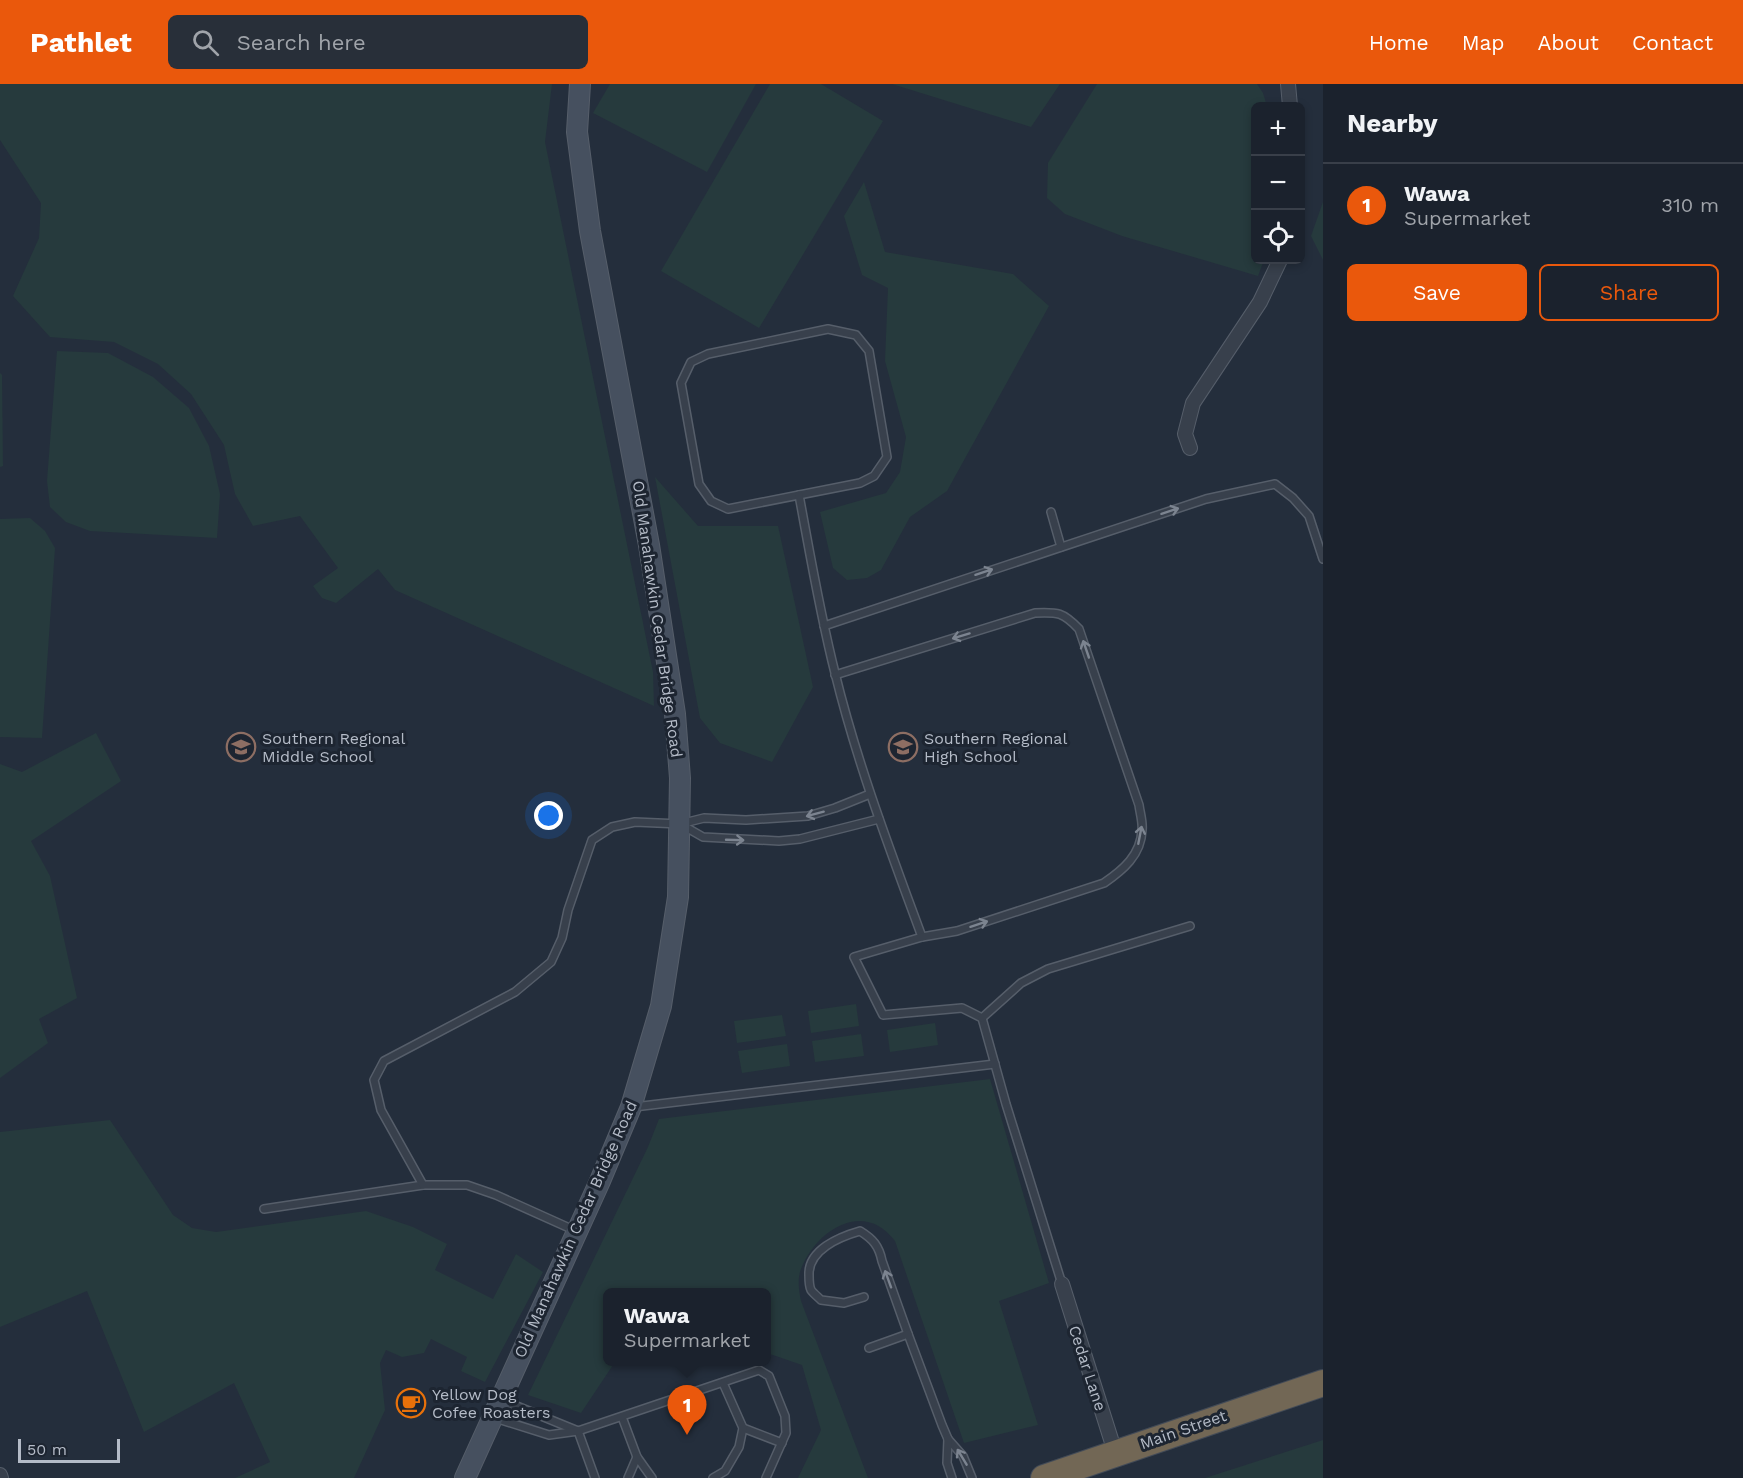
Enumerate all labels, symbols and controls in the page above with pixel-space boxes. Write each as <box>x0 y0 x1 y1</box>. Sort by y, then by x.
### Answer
search box <box>168 15 588 69</box>
text: Pathlet <box>30 26 132 59</box>
icon: search <box>189 26 222 59</box>
text: Search here <box>237 30 366 55</box>
text: Home <box>1369 30 1429 55</box>
text: Map <box>1462 30 1505 55</box>
text: About <box>1538 30 1599 55</box>
text: Contact <box>1632 30 1713 55</box>
map controls <box>1251 102 1305 264</box>
button: + <box>1251 102 1305 156</box>
text: Nearby <box>1347 108 1438 138</box>
button: − <box>1251 156 1305 210</box>
text: Wawa <box>1404 181 1470 206</box>
text: 1 <box>1362 193 1371 217</box>
text: 310 m <box>1661 193 1719 217</box>
text: Supermarket <box>1404 206 1530 230</box>
button: locate <box>1251 210 1305 264</box>
button: Save <box>1347 264 1527 321</box>
button: Share <box>1539 264 1719 321</box>
street label: Old Manahawkin Cedar Bridge Road <box>629 479 686 759</box>
one-way arrow <box>1160 505 1179 516</box>
one-way arrow <box>974 566 993 577</box>
one-way arrow <box>952 631 971 642</box>
one-way arrow <box>1080 640 1091 659</box>
place label: Southern Regional Middle School <box>262 729 405 766</box>
place label: Southern Regional High School <box>924 729 1067 766</box>
school or university icon: Southern Regional Middle School <box>225 731 257 763</box>
school or university icon: Southern Regional High School <box>887 731 919 763</box>
your location <box>534 801 563 830</box>
one-way arrow <box>806 809 825 820</box>
one-way arrow <box>1135 826 1146 845</box>
one-way arrow <box>724 834 744 846</box>
one-way arrow <box>969 918 988 929</box>
street label: Old Manahawkin Cedar Bridge Road <box>510 1098 641 1361</box>
one-way arrow <box>882 1270 893 1289</box>
popup <box>603 1288 771 1366</box>
text: Wawa <box>624 1303 690 1328</box>
street label: Cedar Lane <box>1065 1323 1110 1413</box>
text: Supermarket <box>624 1328 750 1352</box>
place label: Yellow Dog Cofee Roasters <box>432 1385 550 1422</box>
pin: 1 <box>668 1386 706 1435</box>
cafe icon: Yellow Dog Cofee Roasters <box>395 1387 427 1419</box>
street label: Main Street <box>1137 1406 1229 1453</box>
scale bar <box>18 1436 120 1464</box>
text: 50 m <box>27 1440 67 1459</box>
one-way arrow <box>956 1449 968 1466</box>

